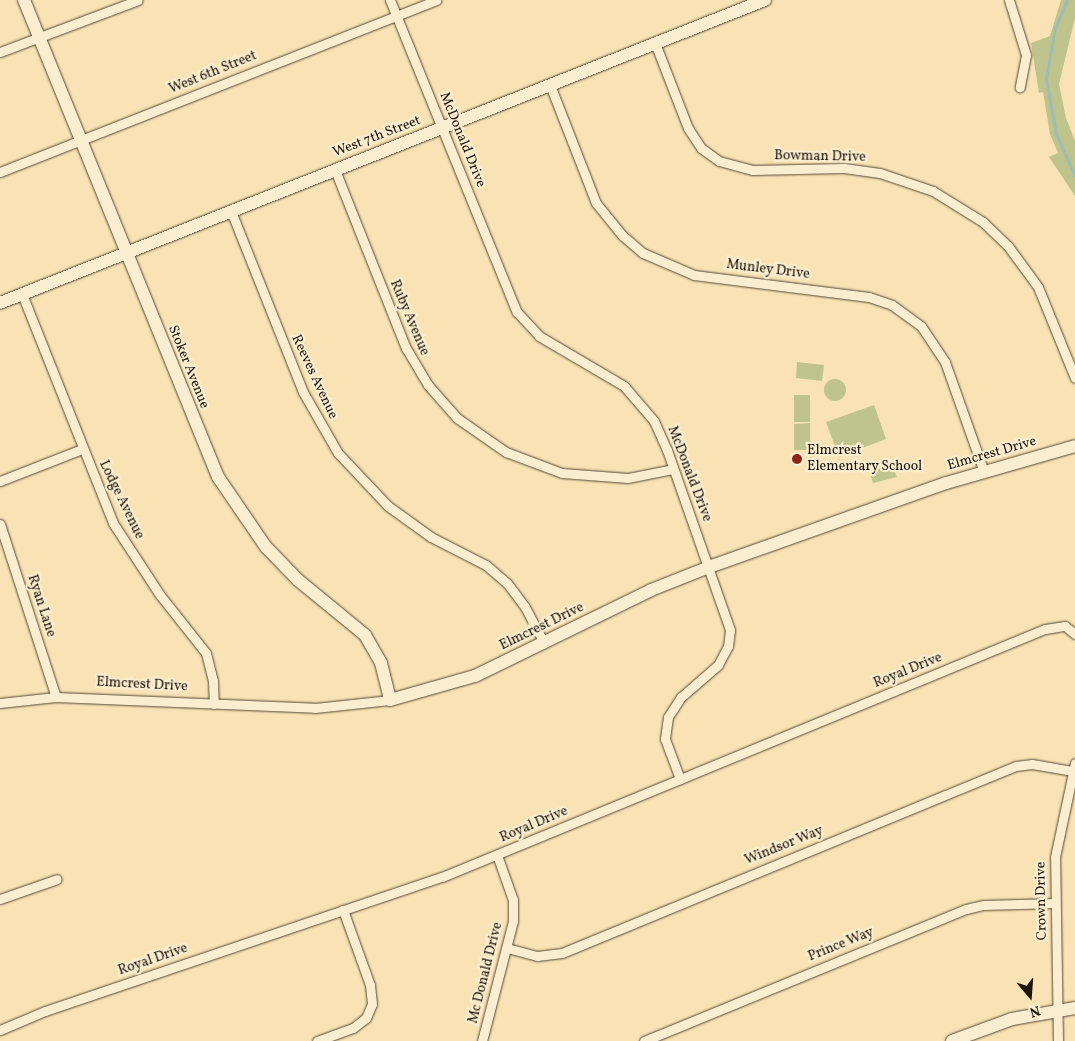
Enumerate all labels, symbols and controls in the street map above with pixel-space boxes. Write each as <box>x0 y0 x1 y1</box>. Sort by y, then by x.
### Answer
street label: West 6th Street <box>167 48 259 98</box>
street label: McDonald Drive <box>435 90 489 190</box>
street label: West 7th Street <box>331 113 423 161</box>
street label: Bowman Drive <box>774 148 866 166</box>
street label: Munley Drive <box>725 257 811 283</box>
street label: Ruby Avenue <box>385 277 433 359</box>
street label: Stoker Avenue <box>164 323 212 411</box>
street label: Reeves Avenue <box>287 332 341 422</box>
street label: McDonald Drive <box>663 424 715 524</box>
street label: Elmcrest Drive <box>946 433 1038 475</box>
place label: Elmcrest Elementary School <box>807 443 923 476</box>
marker: Elmcrest Elementary School <box>791 453 803 465</box>
street label: Lodge Avenue <box>95 458 147 542</box>
street label: Ryan Lane <box>23 573 59 639</box>
street label: Elmcrest Drive <box>497 599 587 655</box>
street label: Royal Drive <box>871 650 945 692</box>
street label: Elmcrest Drive <box>96 674 188 696</box>
street label: Royal Drive <box>497 803 571 847</box>
street label: Windsor Way <box>742 823 826 869</box>
street label: Crown Drive <box>1033 862 1051 940</box>
street label: Mc Donald Drive <box>465 921 507 1025</box>
street label: Prince Way <box>806 924 876 966</box>
street label: Royal Drive <box>116 940 190 980</box>
north arrow <box>1005 971 1055 1021</box>
text: N <box>1027 1000 1043 1021</box>

